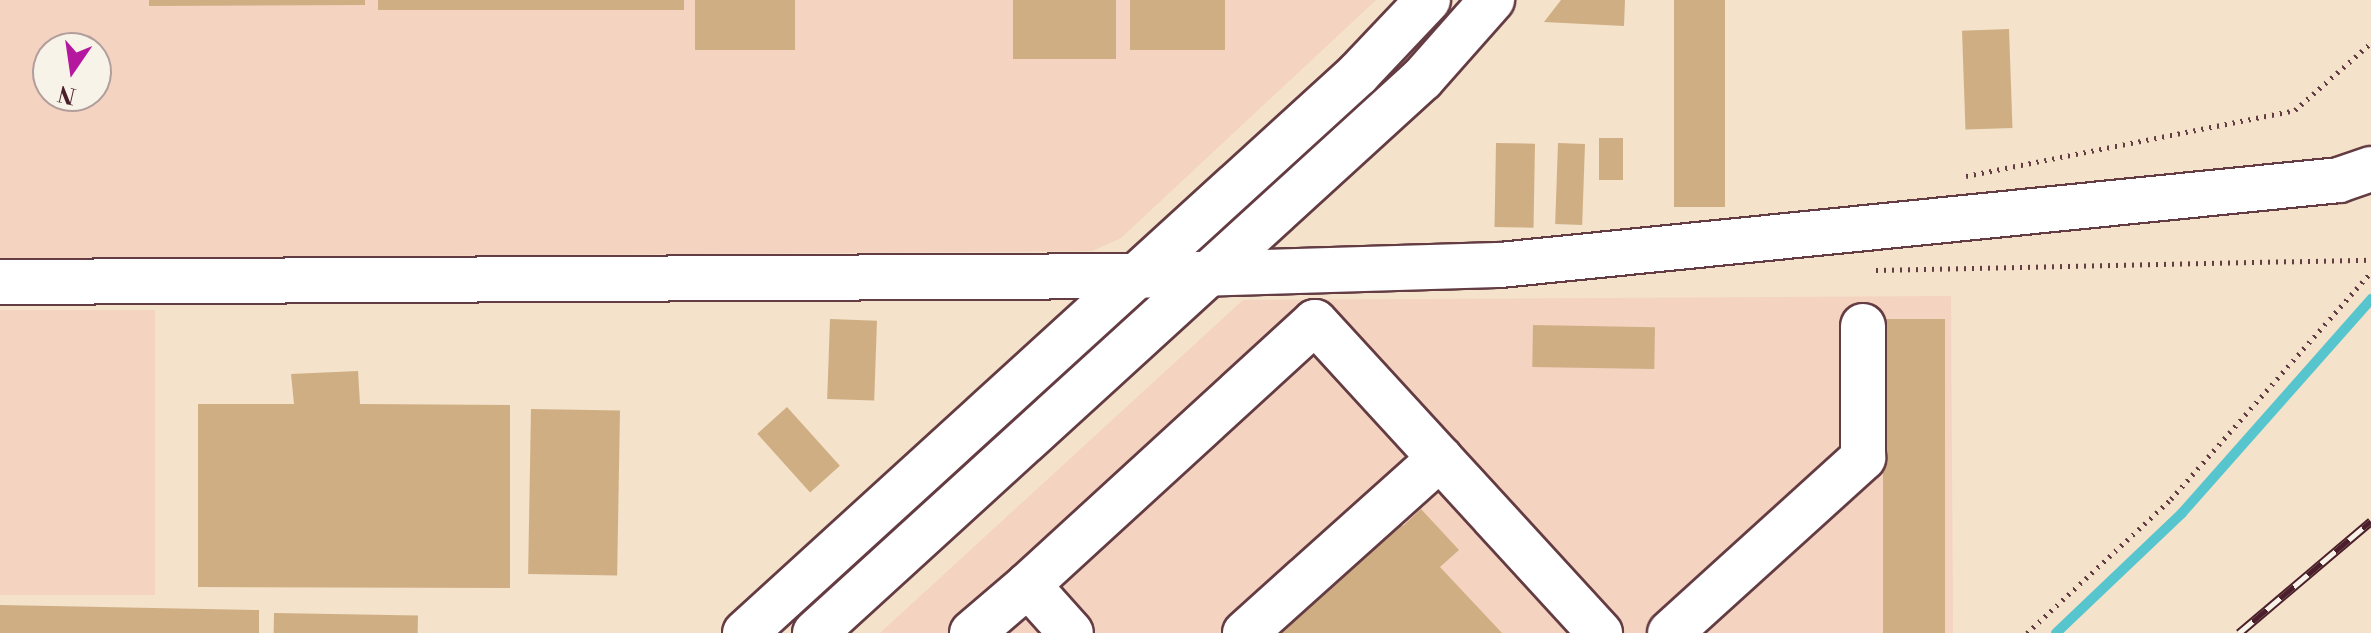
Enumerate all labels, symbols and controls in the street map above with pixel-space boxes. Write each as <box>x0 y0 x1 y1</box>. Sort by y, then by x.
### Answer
north arrow <box>32 32 112 112</box>
text: N <box>55 79 78 109</box>

